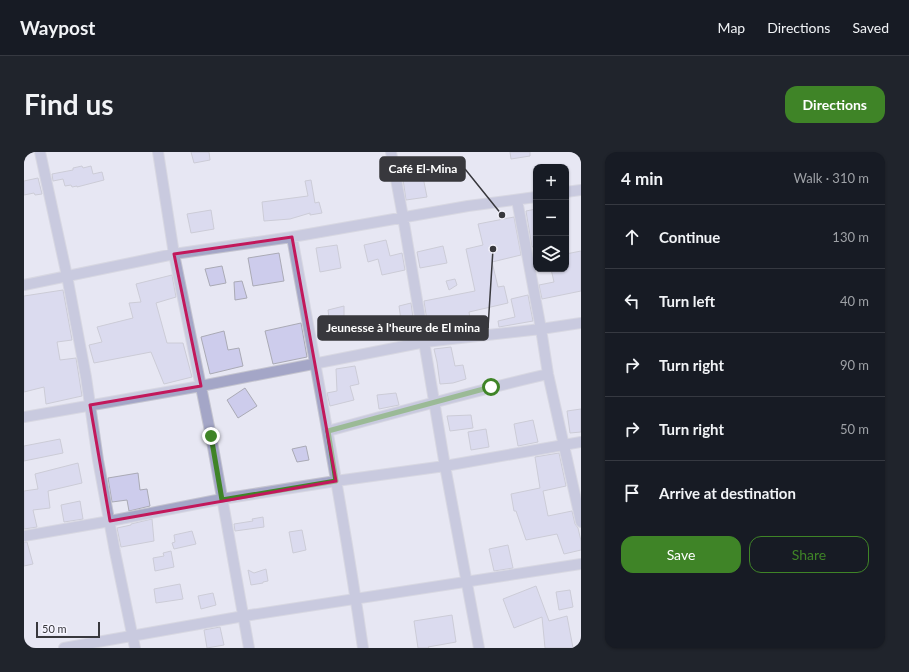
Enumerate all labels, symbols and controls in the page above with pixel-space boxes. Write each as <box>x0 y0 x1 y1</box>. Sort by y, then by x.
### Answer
text: Waypost <box>20 16 95 39</box>
text: Map <box>718 19 745 36</box>
text: Directions <box>767 19 830 36</box>
text: Saved <box>852 19 889 36</box>
button: Directions <box>785 86 885 123</box>
text: Find us <box>24 87 114 121</box>
callout: Café El-Mina <box>380 157 465 181</box>
text: Café El-Mina <box>389 161 457 176</box>
map controls <box>533 164 569 272</box>
button: + <box>533 164 569 200</box>
text: 4 min <box>621 168 663 189</box>
text: Walk · 310 m <box>793 170 869 186</box>
button: − <box>533 200 569 236</box>
icon: ahead <box>621 226 643 248</box>
text: Continue <box>659 228 720 246</box>
text: 130 m <box>832 229 869 245</box>
button: layers <box>533 236 569 272</box>
icon: left <box>621 290 643 312</box>
text: Turn left <box>659 292 715 310</box>
text: 40 m <box>840 293 869 309</box>
callout: Jeunesse à l'heure de El mina <box>318 316 488 340</box>
text: Jeunesse à l'heure de El mina <box>326 320 480 335</box>
icon: right <box>621 354 643 376</box>
text: Turn right <box>659 356 724 374</box>
text: 90 m <box>840 357 869 373</box>
route start <box>482 378 500 396</box>
icon: right <box>621 418 643 440</box>
text: Turn right <box>659 420 724 438</box>
text: 50 m <box>840 421 869 437</box>
route end <box>202 427 220 445</box>
icon: arrive <box>621 482 643 504</box>
text: Arrive at destination <box>659 484 796 502</box>
button: Save <box>621 536 741 573</box>
button: Share <box>749 536 869 573</box>
scale bar <box>36 620 100 639</box>
text: 50 m <box>42 622 67 635</box>

